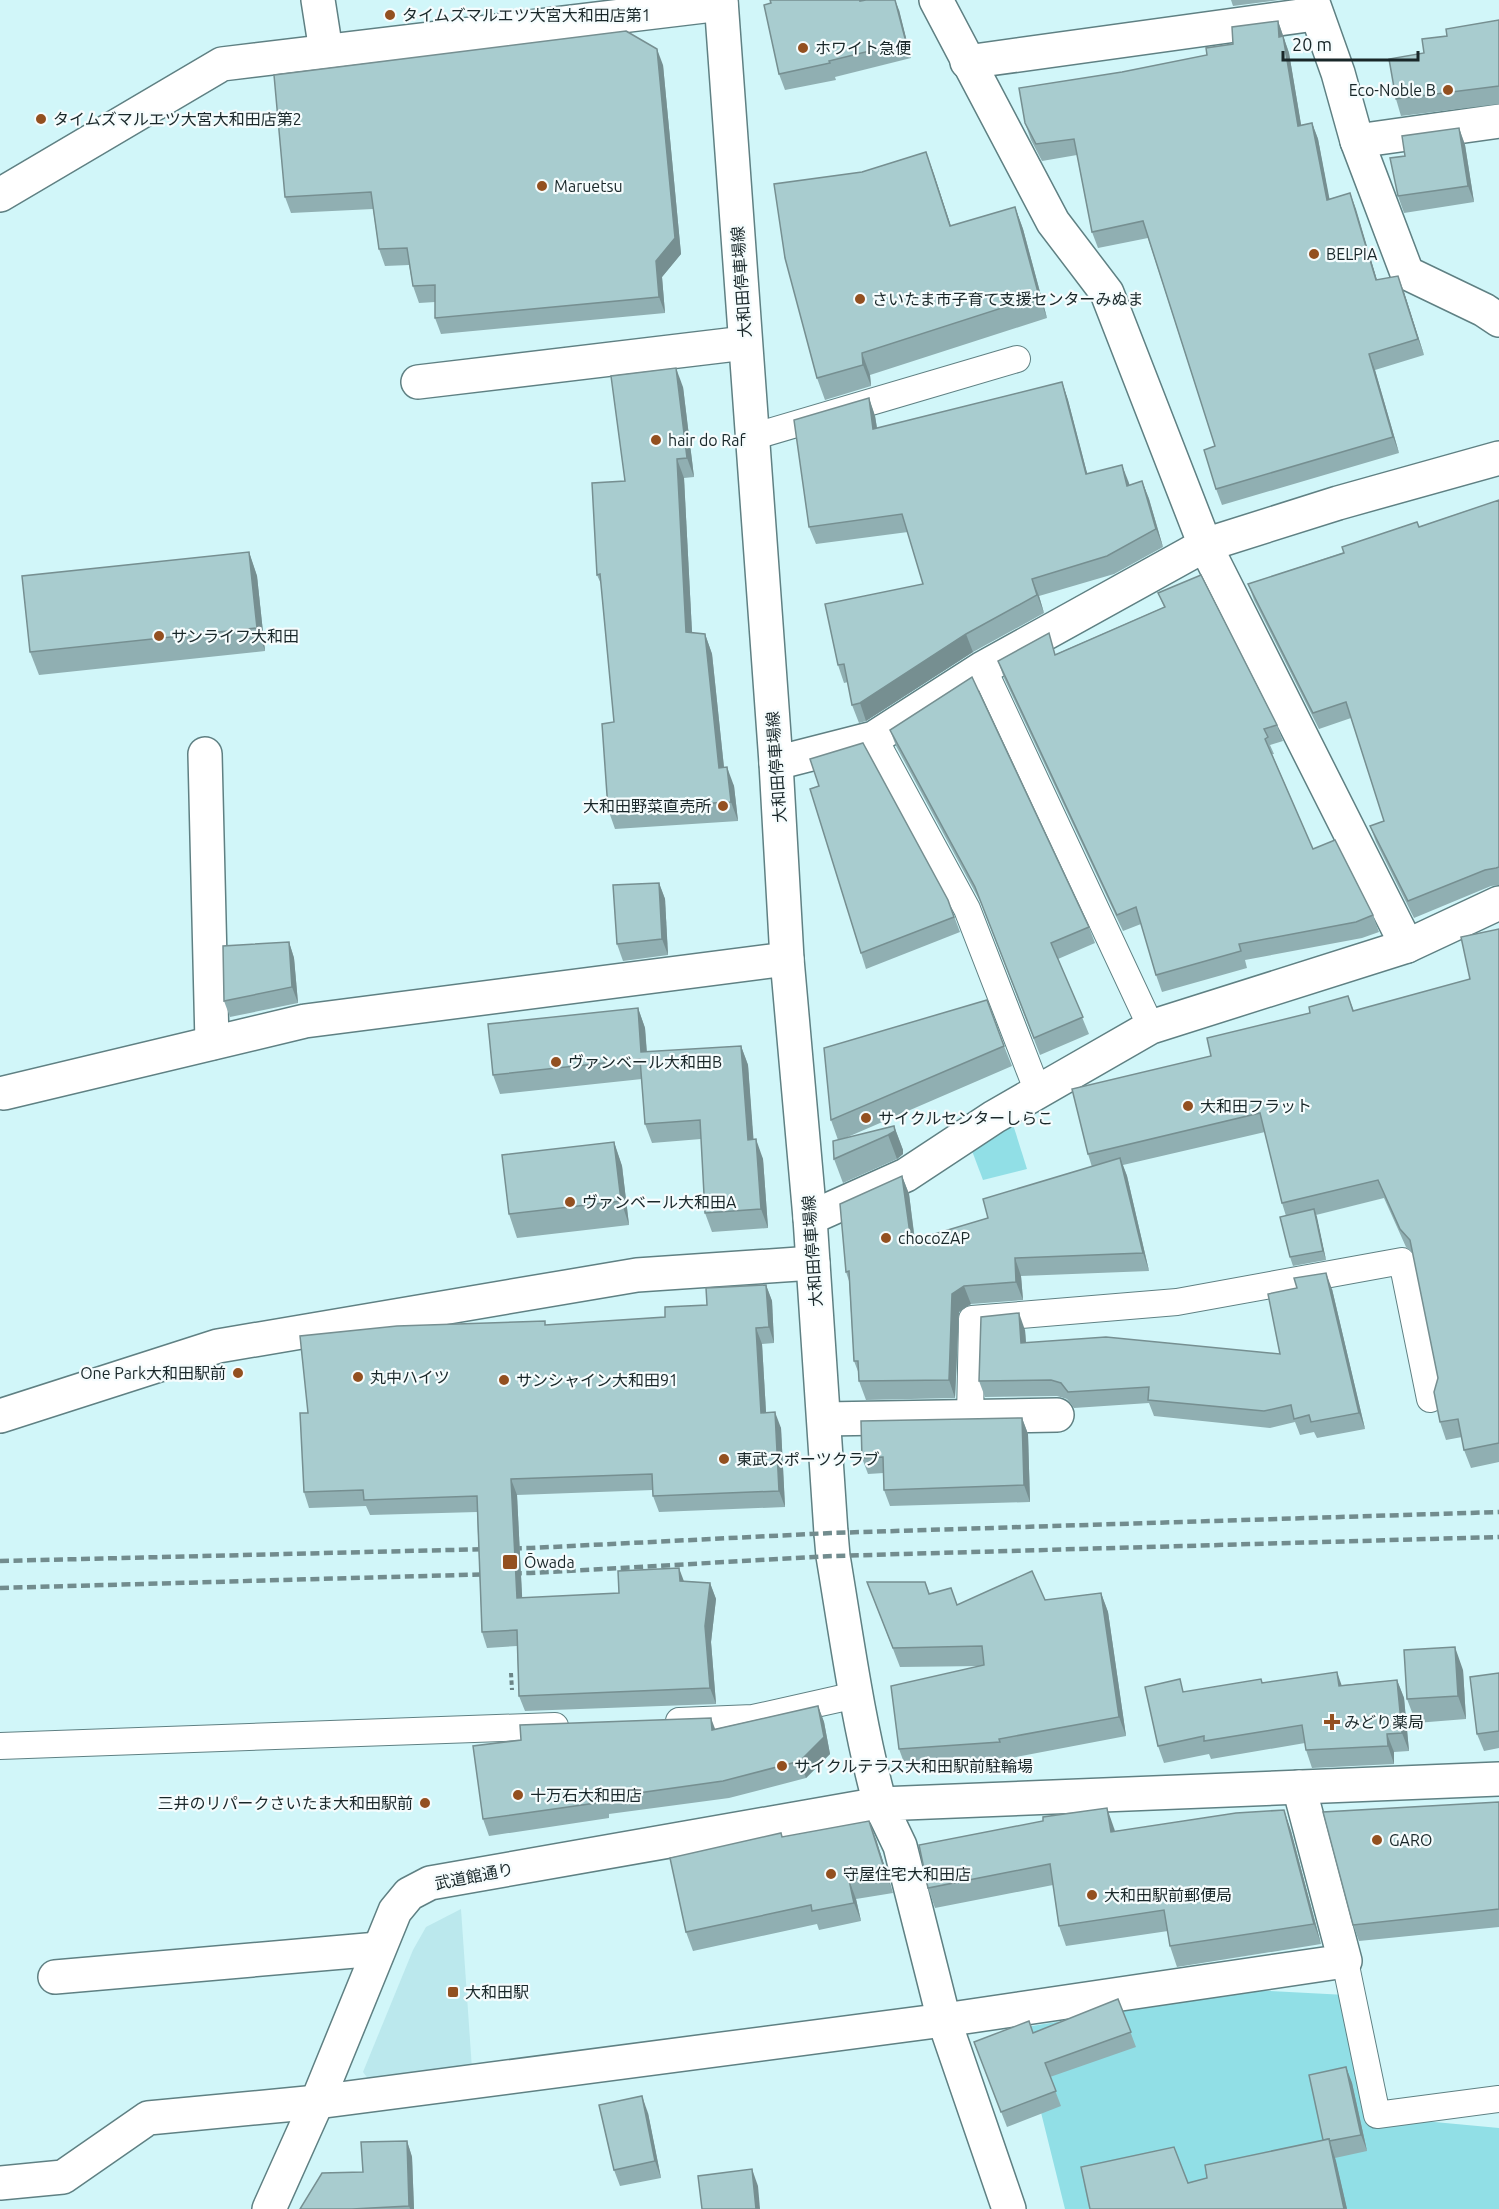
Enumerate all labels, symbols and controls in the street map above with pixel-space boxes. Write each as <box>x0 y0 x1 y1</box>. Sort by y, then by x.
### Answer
place label: タイムズマルエツ大宮大和田店第1 <box>402 6 651 24</box>
marker: タイムズマルエツ大宮大和田店第1 <box>383 8 397 22</box>
scale bar <box>1283 24 1418 62</box>
text: 20 m <box>1292 34 1332 54</box>
place label: ホワイト急便 <box>815 39 911 57</box>
marker: ホワイト急便 <box>796 41 810 55</box>
place label: Eco-Noble B <box>1349 81 1436 99</box>
marker: Eco-Noble B <box>1441 83 1455 97</box>
place label: タイムズマルエツ大宮大和田店第2 <box>53 110 302 128</box>
marker: タイムズマルエツ大宮大和田店第2 <box>34 112 48 126</box>
place label: Maruetsu <box>554 177 623 195</box>
marker: Maruetsu <box>535 179 549 193</box>
street label: 大和田停車場線 <box>728 226 754 338</box>
place label: BELPIA <box>1326 245 1378 263</box>
marker: BELPIA <box>1307 247 1321 261</box>
place label: さいたま市子育て支援センターみぬま <box>872 290 1144 308</box>
marker: さいたま市子育て支援センターみぬま <box>853 292 867 306</box>
place label: hair do Raf <box>668 431 747 449</box>
marker: hair do Raf <box>649 433 663 447</box>
place label: サンライフ大和田 <box>171 627 299 645</box>
marker: サンライフ大和田 <box>152 629 166 643</box>
street label: 大和田停車場線 <box>763 711 789 823</box>
place label: 大和田野菜直売所 <box>583 797 711 815</box>
marker: 大和田野菜直売所 <box>716 799 730 813</box>
place label: ヴァンベール大和田B <box>568 1053 722 1071</box>
marker: ヴァンベール大和田B <box>549 1055 563 1069</box>
place label: 大和田フラット <box>1200 1097 1312 1115</box>
marker: 大和田フラット <box>1181 1099 1195 1113</box>
place label: サイクルセンターしらこ <box>878 1109 1053 1127</box>
marker: サイクルセンターしらこ <box>859 1111 873 1125</box>
place label: ヴァンベール大和田A <box>582 1193 737 1211</box>
marker: ヴァンベール大和田A <box>563 1195 577 1209</box>
street label: 大和田停車場線 <box>799 1195 825 1307</box>
place label: chocoZAP <box>898 1229 970 1247</box>
marker: chocoZAP <box>879 1231 893 1245</box>
place label: One Park大和田駅前 <box>80 1364 226 1382</box>
marker: One Park大和田駅前 <box>231 1366 245 1380</box>
place label: 丸中ハイツ <box>370 1368 450 1386</box>
marker: 丸中ハイツ <box>351 1370 365 1384</box>
place label: サンシャイン大和田91 <box>516 1371 678 1389</box>
marker: サンシャイン大和田91 <box>497 1373 511 1387</box>
place label: 東武スポーツクラブ <box>736 1450 880 1468</box>
marker: 東武スポーツクラブ <box>717 1452 731 1466</box>
marker: Ōwada <box>501 1553 519 1571</box>
place label: Ōwada <box>524 1553 575 1571</box>
place label: みどり薬局 <box>1344 1713 1424 1731</box>
marker: みどり薬局 <box>1325 1715 1339 1729</box>
place label: サイクルテラス大和田駅前駐輪場 <box>794 1757 1033 1775</box>
marker: サイクルテラス大和田駅前駐輪場 <box>775 1759 789 1773</box>
place label: 十万石大和田店 <box>530 1786 642 1804</box>
marker: 十万石大和田店 <box>511 1788 525 1802</box>
place label: 三井のリパークさいたま大和田駅前 <box>157 1794 413 1812</box>
marker: 三井のリパークさいたま大和田駅前 <box>418 1796 432 1810</box>
place label: GARO <box>1389 1831 1432 1849</box>
marker: GARO <box>1370 1833 1384 1847</box>
street label: 武道館通り <box>433 1860 515 1892</box>
place label: 守屋住宅大和田店 <box>843 1865 971 1883</box>
marker: 守屋住宅大和田店 <box>824 1867 838 1881</box>
place label: 大和田駅前郵便局 <box>1104 1886 1232 1904</box>
marker: 大和田駅前郵便局 <box>1085 1888 1099 1902</box>
place label: 大和田駅 <box>465 1983 529 2001</box>
marker: 大和田駅 <box>446 1985 460 1999</box>

